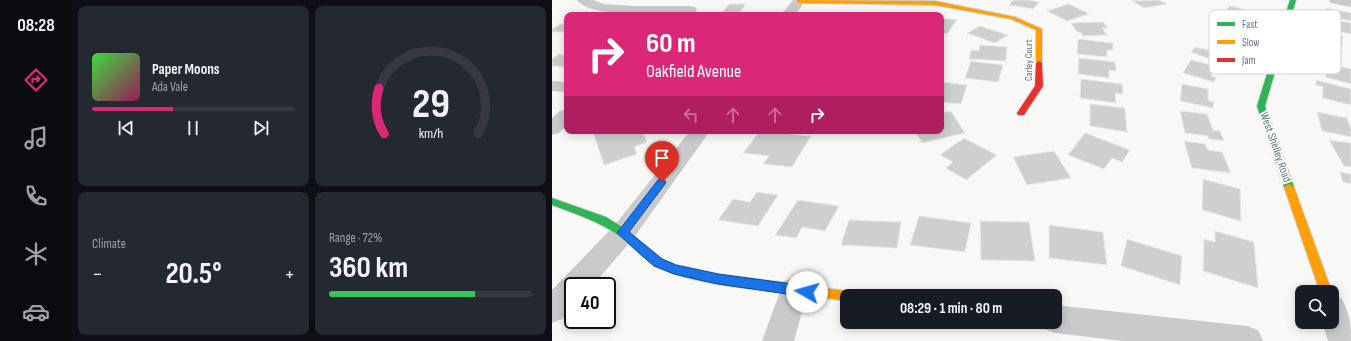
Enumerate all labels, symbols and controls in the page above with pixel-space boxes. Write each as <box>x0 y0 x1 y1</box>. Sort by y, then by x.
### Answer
legend <box>1209 10 1341 74</box>
text: 08:28 <box>17 15 55 36</box>
text: Fast <box>1242 18 1258 31</box>
text: 60 m <box>646 27 695 60</box>
icon: right <box>580 28 632 80</box>
text: Slow <box>1242 36 1259 49</box>
street label: Carley Court <box>1023 39 1035 81</box>
text: Jam <box>1241 54 1256 67</box>
text: Paper Moons <box>152 60 220 79</box>
text: Oakfield Avenue <box>646 61 741 82</box>
icon: directions <box>22 66 50 94</box>
text: Ada Vale <box>152 79 188 95</box>
text: 29 <box>412 80 449 129</box>
icon: left <box>680 104 702 126</box>
icon: ahead <box>722 104 744 126</box>
icon: ahead <box>764 104 786 126</box>
icon: right <box>806 104 828 126</box>
street label: West Shelley Road <box>1257 110 1295 184</box>
icon: previous <box>115 117 137 139</box>
icon: pause <box>182 117 204 139</box>
icon: next <box>250 117 272 139</box>
icon: music <box>22 124 50 152</box>
text: km/h <box>418 125 443 142</box>
pin <box>645 141 679 182</box>
icon: arrive <box>651 147 673 169</box>
icon: phone <box>22 182 50 210</box>
text: Range · 72% <box>329 230 382 246</box>
text: Climate <box>92 236 126 252</box>
icon: climate <box>22 240 50 268</box>
text: 360 km <box>329 250 408 286</box>
text: 20.5° <box>165 256 222 292</box>
text: − <box>92 261 103 288</box>
text: + <box>284 261 295 288</box>
position arrow <box>786 271 828 313</box>
speed limit sign: 40 <box>564 277 616 329</box>
map controls <box>1295 285 1339 329</box>
button: search <box>1295 285 1339 329</box>
icon: car <box>22 298 50 326</box>
text: 08:29 · 1 min · 80 m <box>900 299 1002 318</box>

